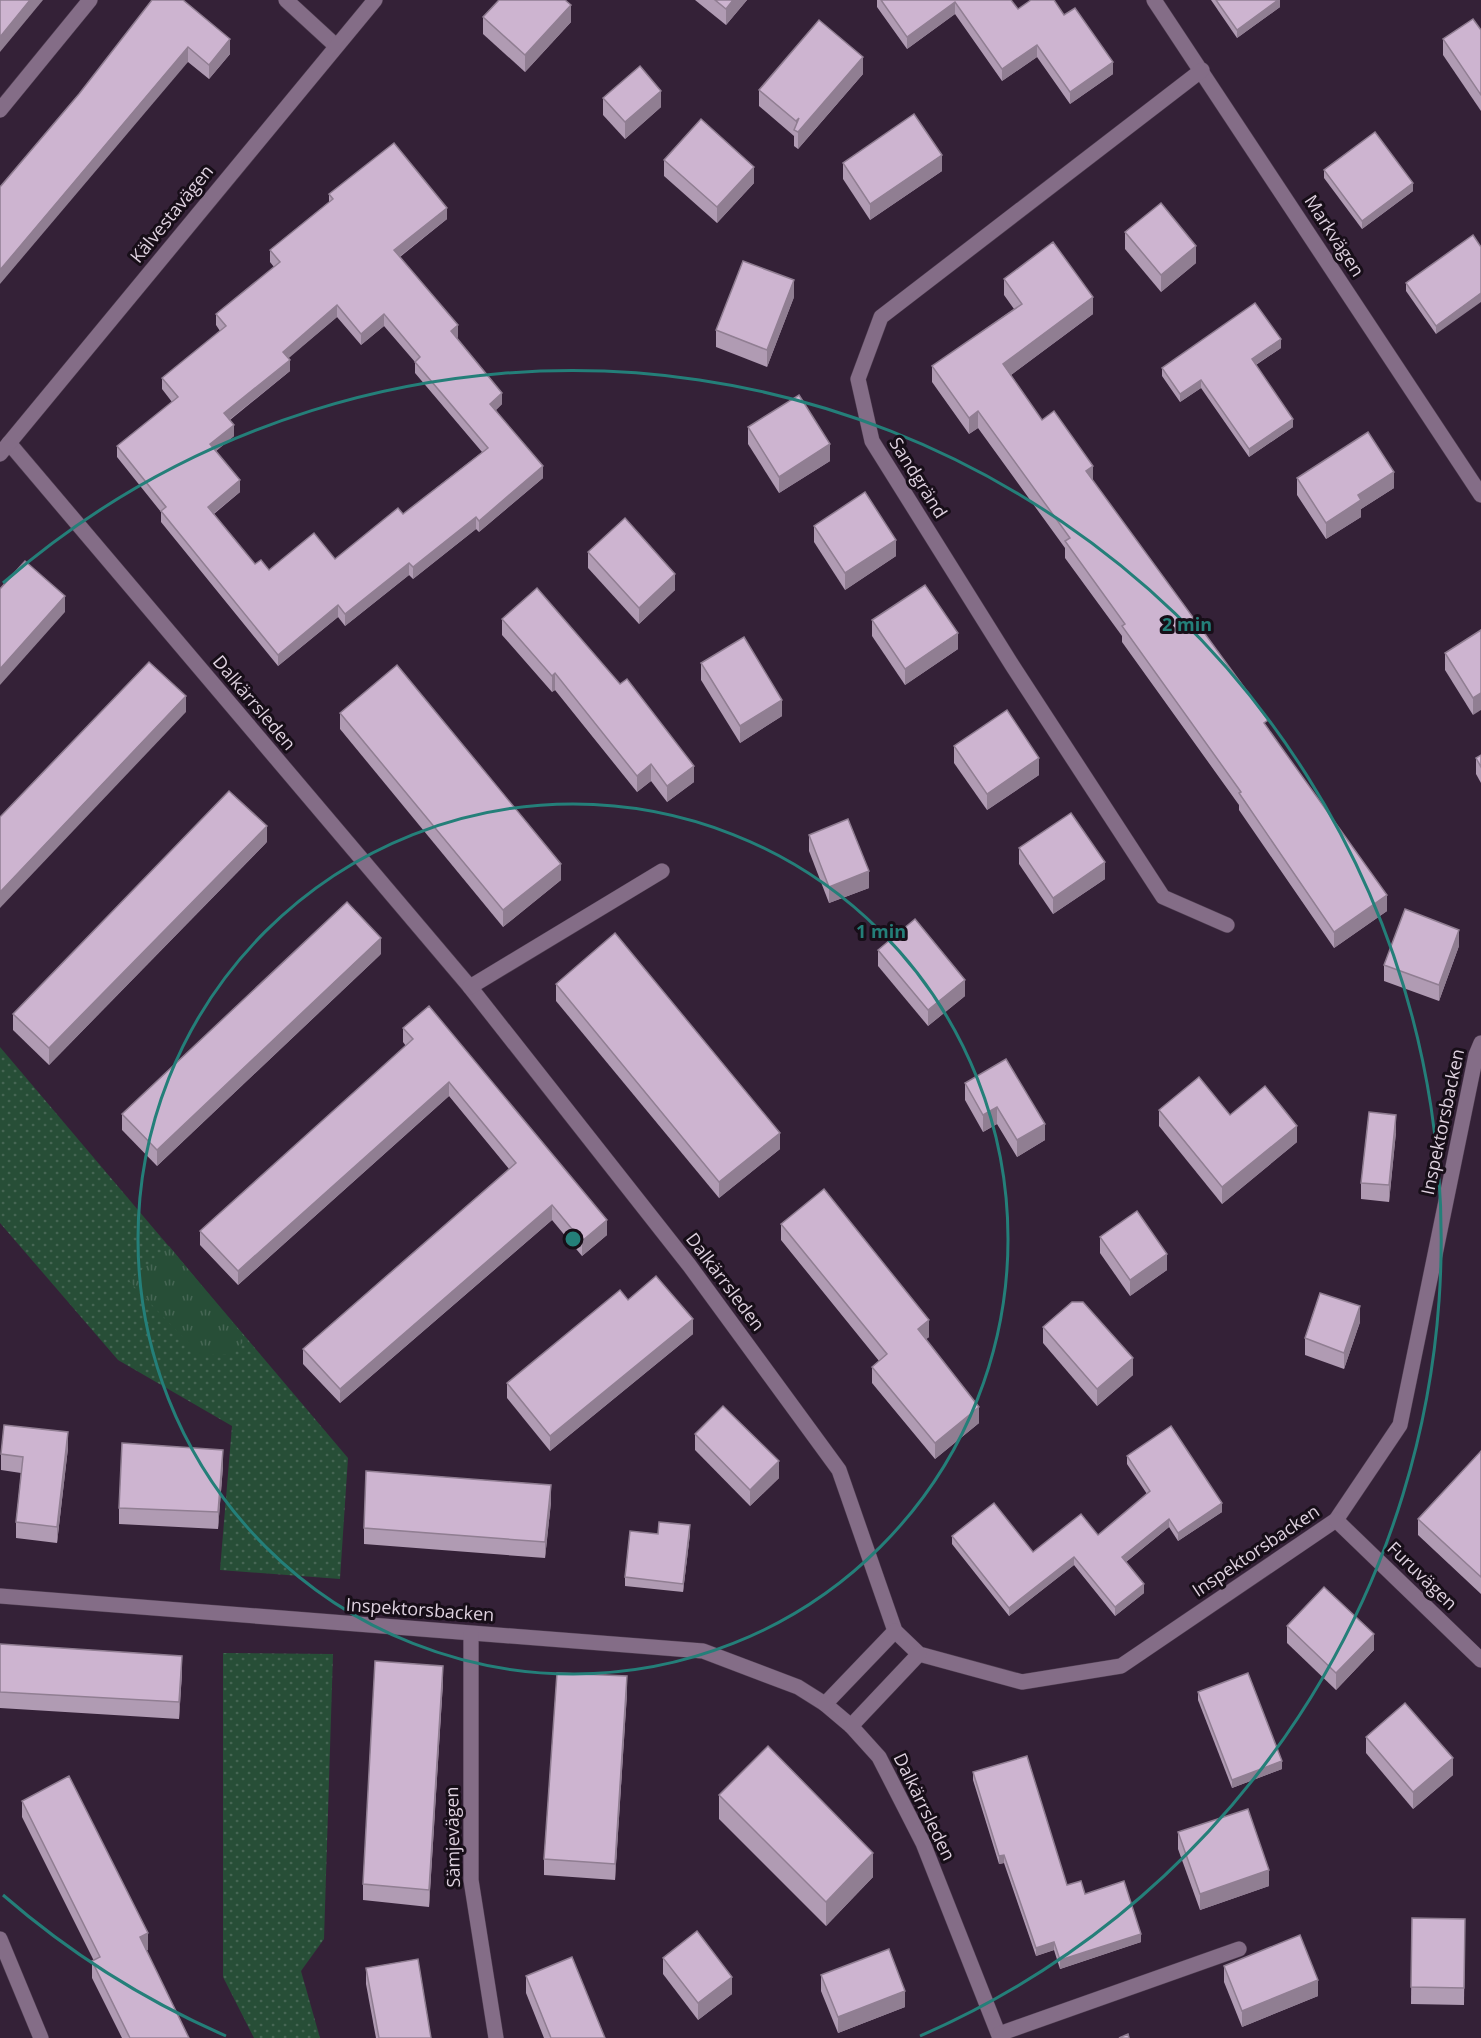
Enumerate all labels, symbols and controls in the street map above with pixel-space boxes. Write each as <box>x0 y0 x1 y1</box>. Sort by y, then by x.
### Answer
street label: Kälvestavägen <box>124 159 218 267</box>
street label: Markvägen <box>1299 190 1370 281</box>
street label: Sandgränd <box>885 432 953 522</box>
text: 2 min <box>1162 612 1212 636</box>
street label: Dalkärrsleden <box>208 650 302 755</box>
text: 1 min <box>856 919 906 943</box>
street label: Inspektorsbacken <box>1415 1047 1469 1197</box>
street label: Dalkärrsleden <box>681 1227 771 1335</box>
centre of rings <box>563 1229 583 1249</box>
street label: Inspektorsbacken <box>1187 1499 1324 1602</box>
street label: Furuvägen <box>1382 1536 1463 1615</box>
street label: Inspektorsbacken <box>345 1592 495 1626</box>
street label: Dalkärrsleden <box>888 1749 961 1864</box>
street label: Sämjevägen <box>439 1786 465 1888</box>

